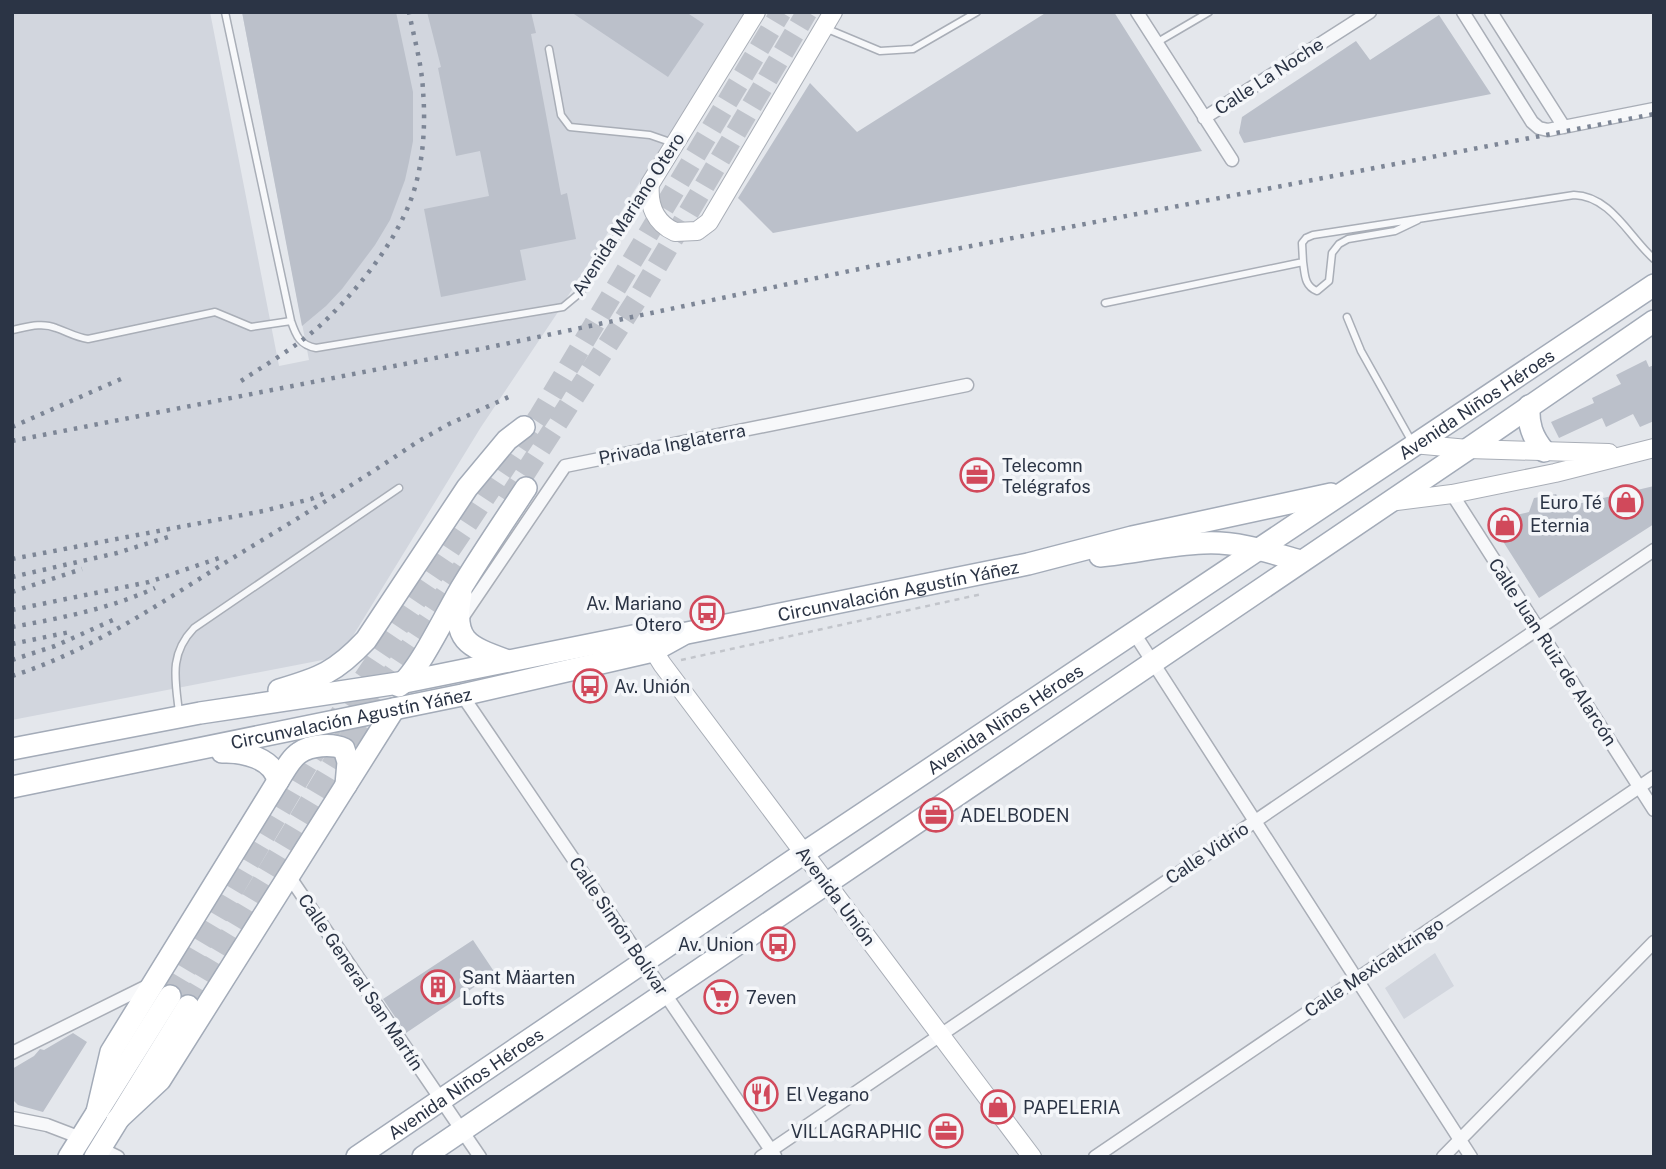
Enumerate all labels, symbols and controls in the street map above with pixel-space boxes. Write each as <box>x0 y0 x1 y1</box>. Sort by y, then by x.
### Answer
street label: Calle La Noche <box>1211 33 1327 119</box>
street label: Avenida Mariano Otero <box>567 129 689 299</box>
street label: Avenida Niños Héroes <box>1394 344 1558 463</box>
street label: Privada Inglaterra <box>597 419 747 469</box>
place label: Telecomn Telégrafos <box>1002 455 1091 497</box>
office icon: Telecomn Telégrafos <box>958 456 996 494</box>
shop icon: Euro Té <box>1607 483 1645 521</box>
place label: Euro Té <box>1539 492 1602 513</box>
shop icon: Eternia <box>1486 506 1524 544</box>
place label: Eternia <box>1530 515 1589 536</box>
street label: Calle Juan Ruiz de Alarcón <box>1484 554 1622 750</box>
street label: Circunvalación Agustín Yáñez <box>776 556 1021 625</box>
place label: Av. Mariano Otero <box>586 593 682 635</box>
bus stop icon: Av. Mariano Otero <box>688 594 726 632</box>
street label: Avenida Niños Héroes <box>923 659 1087 778</box>
bus stop icon: Av. Unión <box>571 667 609 705</box>
place label: Av. Unión <box>614 676 690 697</box>
street label: Circunvalación Agustín Yáñez <box>229 683 474 753</box>
office icon: ADELBODEN <box>917 796 955 834</box>
place label: ADELBODEN <box>960 805 1070 826</box>
street label: Calle Vidrio <box>1162 818 1252 888</box>
street label: Avenida Unión <box>792 842 880 950</box>
street label: Calle Simón Bolívar <box>565 853 673 999</box>
street label: Calle General San Martín <box>294 890 428 1074</box>
street label: Calle Mexicaltzingo <box>1301 913 1447 1021</box>
bus stop icon: Av. Union <box>759 925 797 963</box>
place label: Av. Union <box>678 934 754 955</box>
place label: Sant Mäarten Lofts <box>462 967 575 1009</box>
building icon: Sant Mäarten Lofts <box>419 968 457 1006</box>
supermarket icon: 7even <box>702 978 740 1016</box>
place label: 7even <box>746 987 796 1008</box>
street label: Avenida Niños Héroes <box>384 1023 547 1143</box>
restaurant icon: El Vegano <box>742 1075 780 1113</box>
place label: El Vegano <box>786 1084 869 1105</box>
shop icon: PAPELERIA <box>979 1088 1017 1126</box>
place label: PAPELERIA <box>1023 1097 1121 1118</box>
office icon: VILLAGRAPHIC <box>927 1112 965 1150</box>
place label: VILLAGRAPHIC <box>791 1121 922 1142</box>

